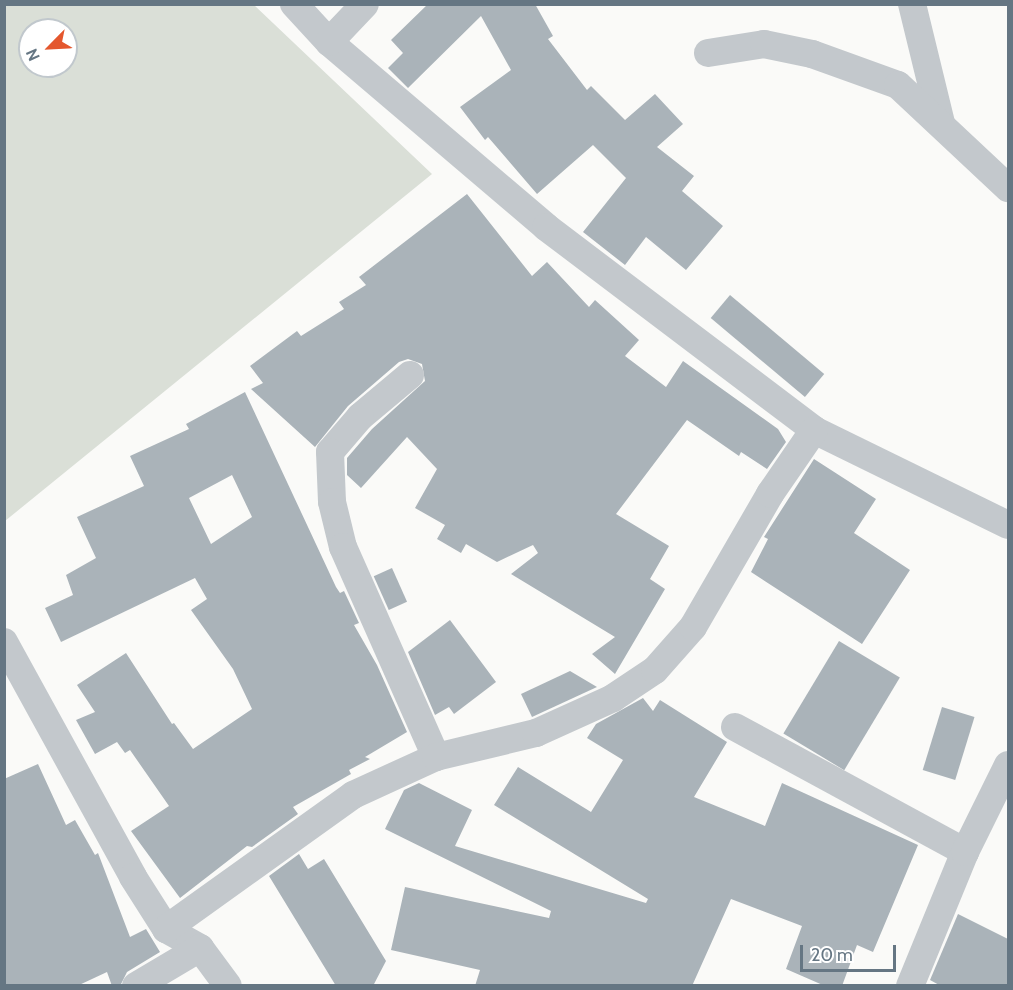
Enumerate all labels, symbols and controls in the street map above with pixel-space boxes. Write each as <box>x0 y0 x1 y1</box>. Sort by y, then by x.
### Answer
north arrow <box>18 18 78 78</box>
text: N <box>22 46 44 64</box>
scale bar <box>803 933 899 971</box>
text: 20 m <box>811 944 853 966</box>

